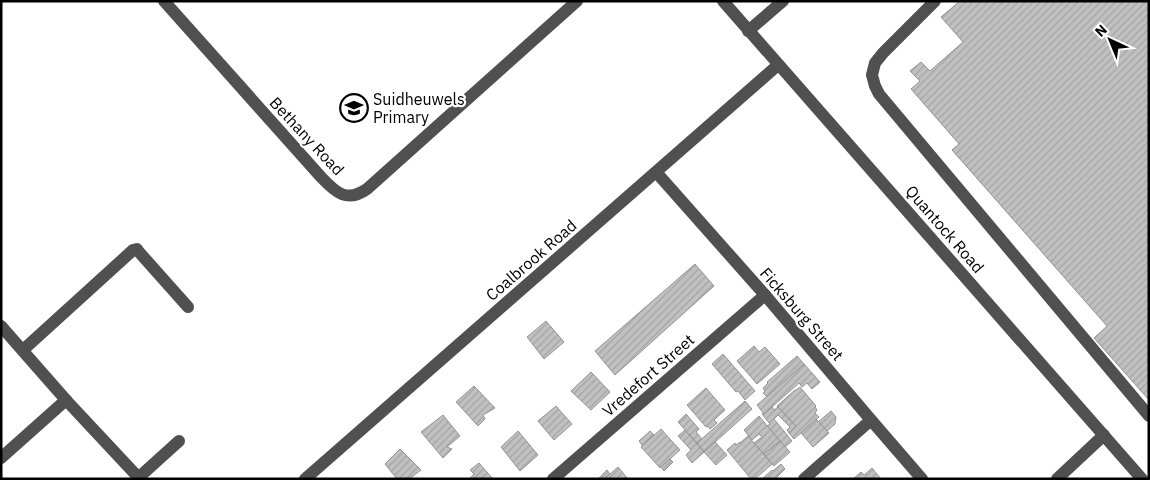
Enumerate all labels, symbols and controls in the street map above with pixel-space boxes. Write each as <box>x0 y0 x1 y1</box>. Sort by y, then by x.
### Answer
north arrow <box>1085 15 1135 65</box>
text: N <box>1091 21 1111 41</box>
place label: Suidheuwels Primary <box>373 89 465 127</box>
street label: Bethany Road <box>266 93 348 179</box>
school or university icon: Suidheuwels Primary <box>339 93 369 123</box>
street label: Quantock Road <box>901 181 989 277</box>
street label: Coalbrook Road <box>482 215 580 305</box>
street label: Ficksburg Street <box>756 263 848 365</box>
street label: Vredefort Street <box>598 330 698 420</box>

